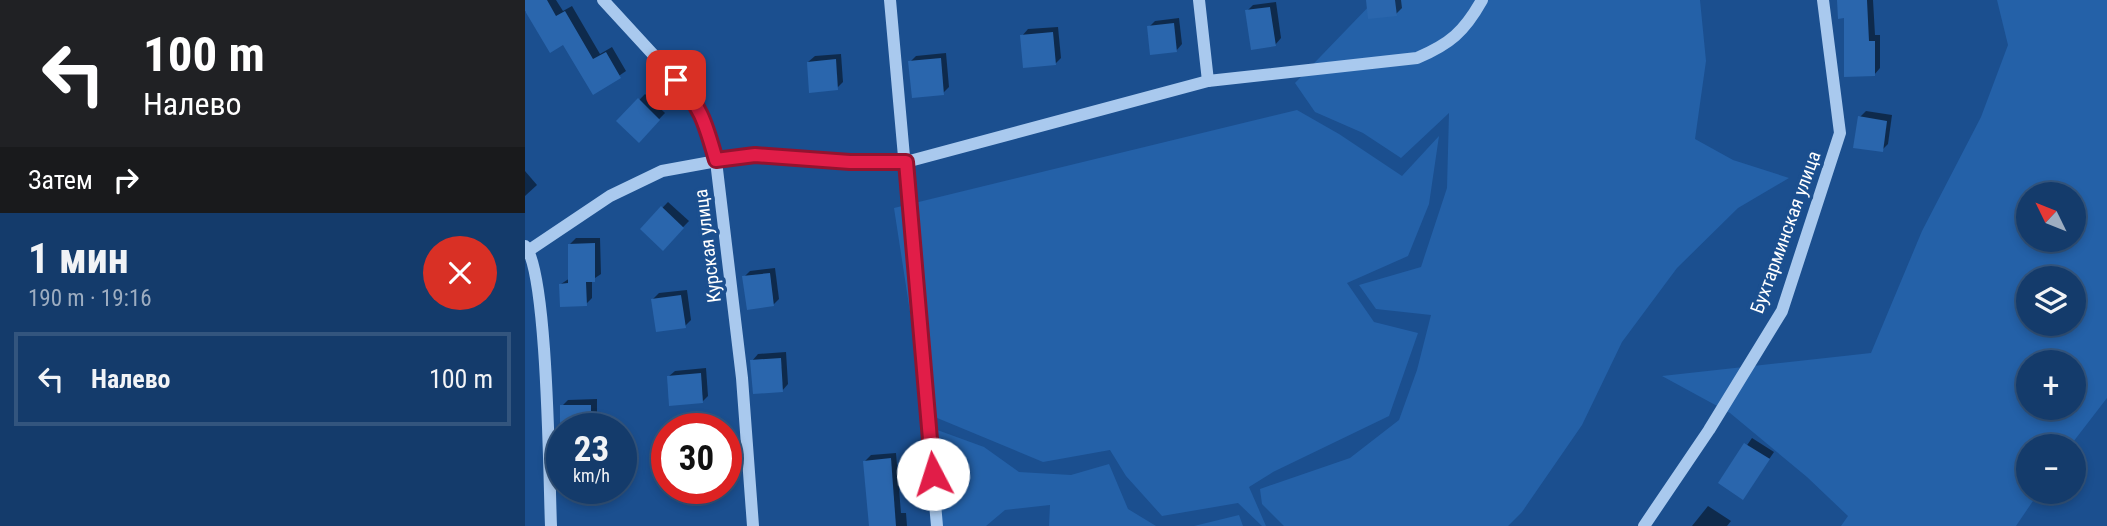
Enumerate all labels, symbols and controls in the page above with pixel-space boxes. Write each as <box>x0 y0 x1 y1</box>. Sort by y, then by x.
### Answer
text: 100 m <box>143 26 265 83</box>
icon: left <box>28 28 119 119</box>
pin <box>646 50 706 110</box>
icon: arrive <box>657 61 695 99</box>
text: Налево <box>143 85 242 123</box>
street label: Бухтарминская улица <box>1745 148 1826 317</box>
icon: right <box>107 161 145 199</box>
text: Затем <box>28 165 93 195</box>
north arrow <box>2016 182 2086 252</box>
map controls <box>2016 182 2086 504</box>
street label: Курская улица <box>689 188 726 304</box>
text: 1 мин <box>28 234 129 283</box>
button: close <box>423 236 497 310</box>
button: layers <box>2016 266 2086 336</box>
text: 190 m · 19:16 <box>28 285 152 312</box>
button: + <box>2016 350 2086 420</box>
icon: left <box>32 360 70 398</box>
text: Налево <box>91 364 171 394</box>
text: 100 m <box>429 364 493 394</box>
speed limit sign: 30 <box>651 413 742 504</box>
text: 23 <box>574 429 609 470</box>
button: − <box>2016 434 2086 504</box>
position arrow <box>896 437 970 511</box>
text: km/h <box>573 465 610 486</box>

